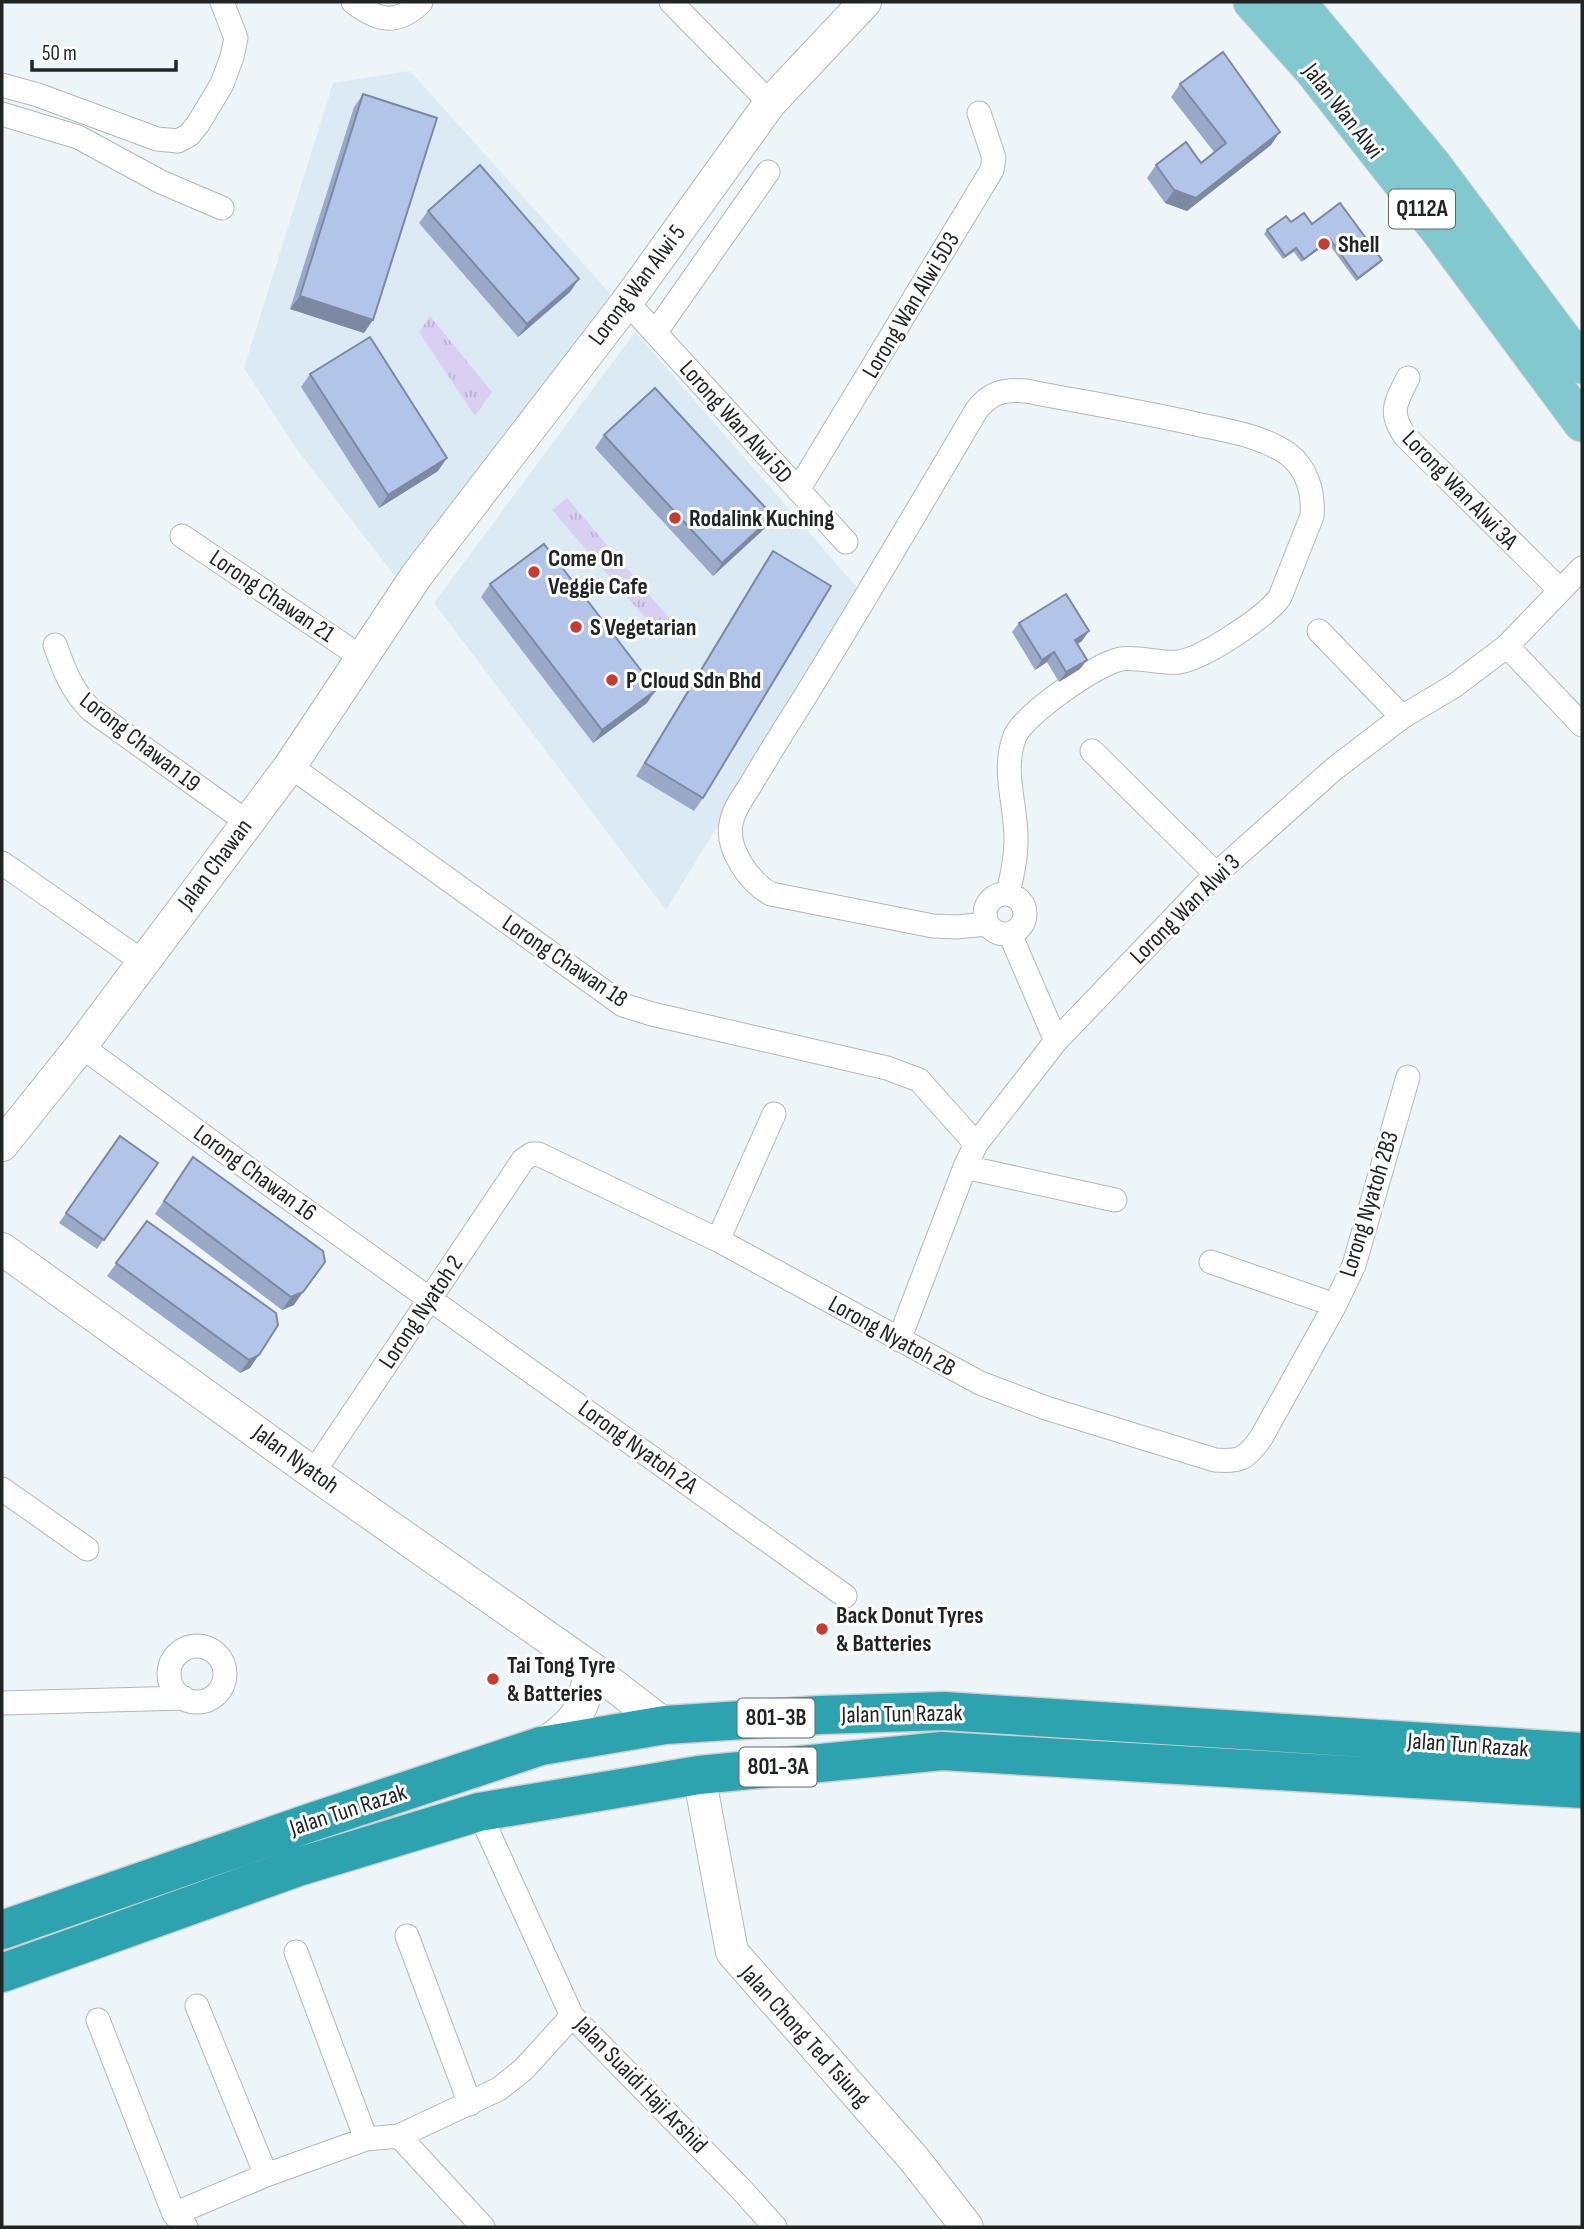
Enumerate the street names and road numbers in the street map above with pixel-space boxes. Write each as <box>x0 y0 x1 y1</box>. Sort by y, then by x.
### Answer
street label: Jalan Wan Alwi <box>1296 57 1389 165</box>
road number: Q112A <box>1389 190 1455 229</box>
street label: Lorong Wan Alwi 5 <box>582 219 692 351</box>
street label: Lorong Wan Alwi 5D3 <box>856 227 966 383</box>
street label: Lorong Wan Alwi 5D <box>673 355 799 489</box>
street label: Lorong Wan Alwi 3A <box>1396 424 1524 556</box>
street label: Lorong Chawan 21 <box>204 544 341 649</box>
street label: Lorong Chawan 19 <box>74 686 206 798</box>
street label: Jalan Chawan <box>171 813 258 916</box>
street label: Lorong Wan Alwi 3 <box>1124 848 1246 970</box>
street label: Lorong Chawan 18 <box>497 908 633 1014</box>
street label: Lorong Chawan 16 <box>188 1119 322 1227</box>
street label: Lorong Nyatoh 2B3 <box>1333 1128 1405 1280</box>
street label: Lorong Nyatoh 2 <box>373 1250 469 1374</box>
street label: Lorong Nyatoh 2B <box>823 1289 961 1383</box>
street label: Lorong Nyatoh 2A <box>573 1394 704 1500</box>
street label: Jalan Nyatoh <box>246 1417 345 1500</box>
road number: 801-3B <box>738 1698 814 1737</box>
street label: Jalan Tun Razak <box>840 1698 963 1730</box>
street label: Jalan Tun Razak <box>1406 1726 1529 1764</box>
road number: 801-3A <box>740 1748 816 1786</box>
street label: Jalan Tun Razak <box>285 1777 410 1843</box>
street label: Jalan Chong Ted Tsiung <box>733 1959 876 2113</box>
street label: Jalan Suaidi Haji Arshid <box>568 2010 714 2159</box>

